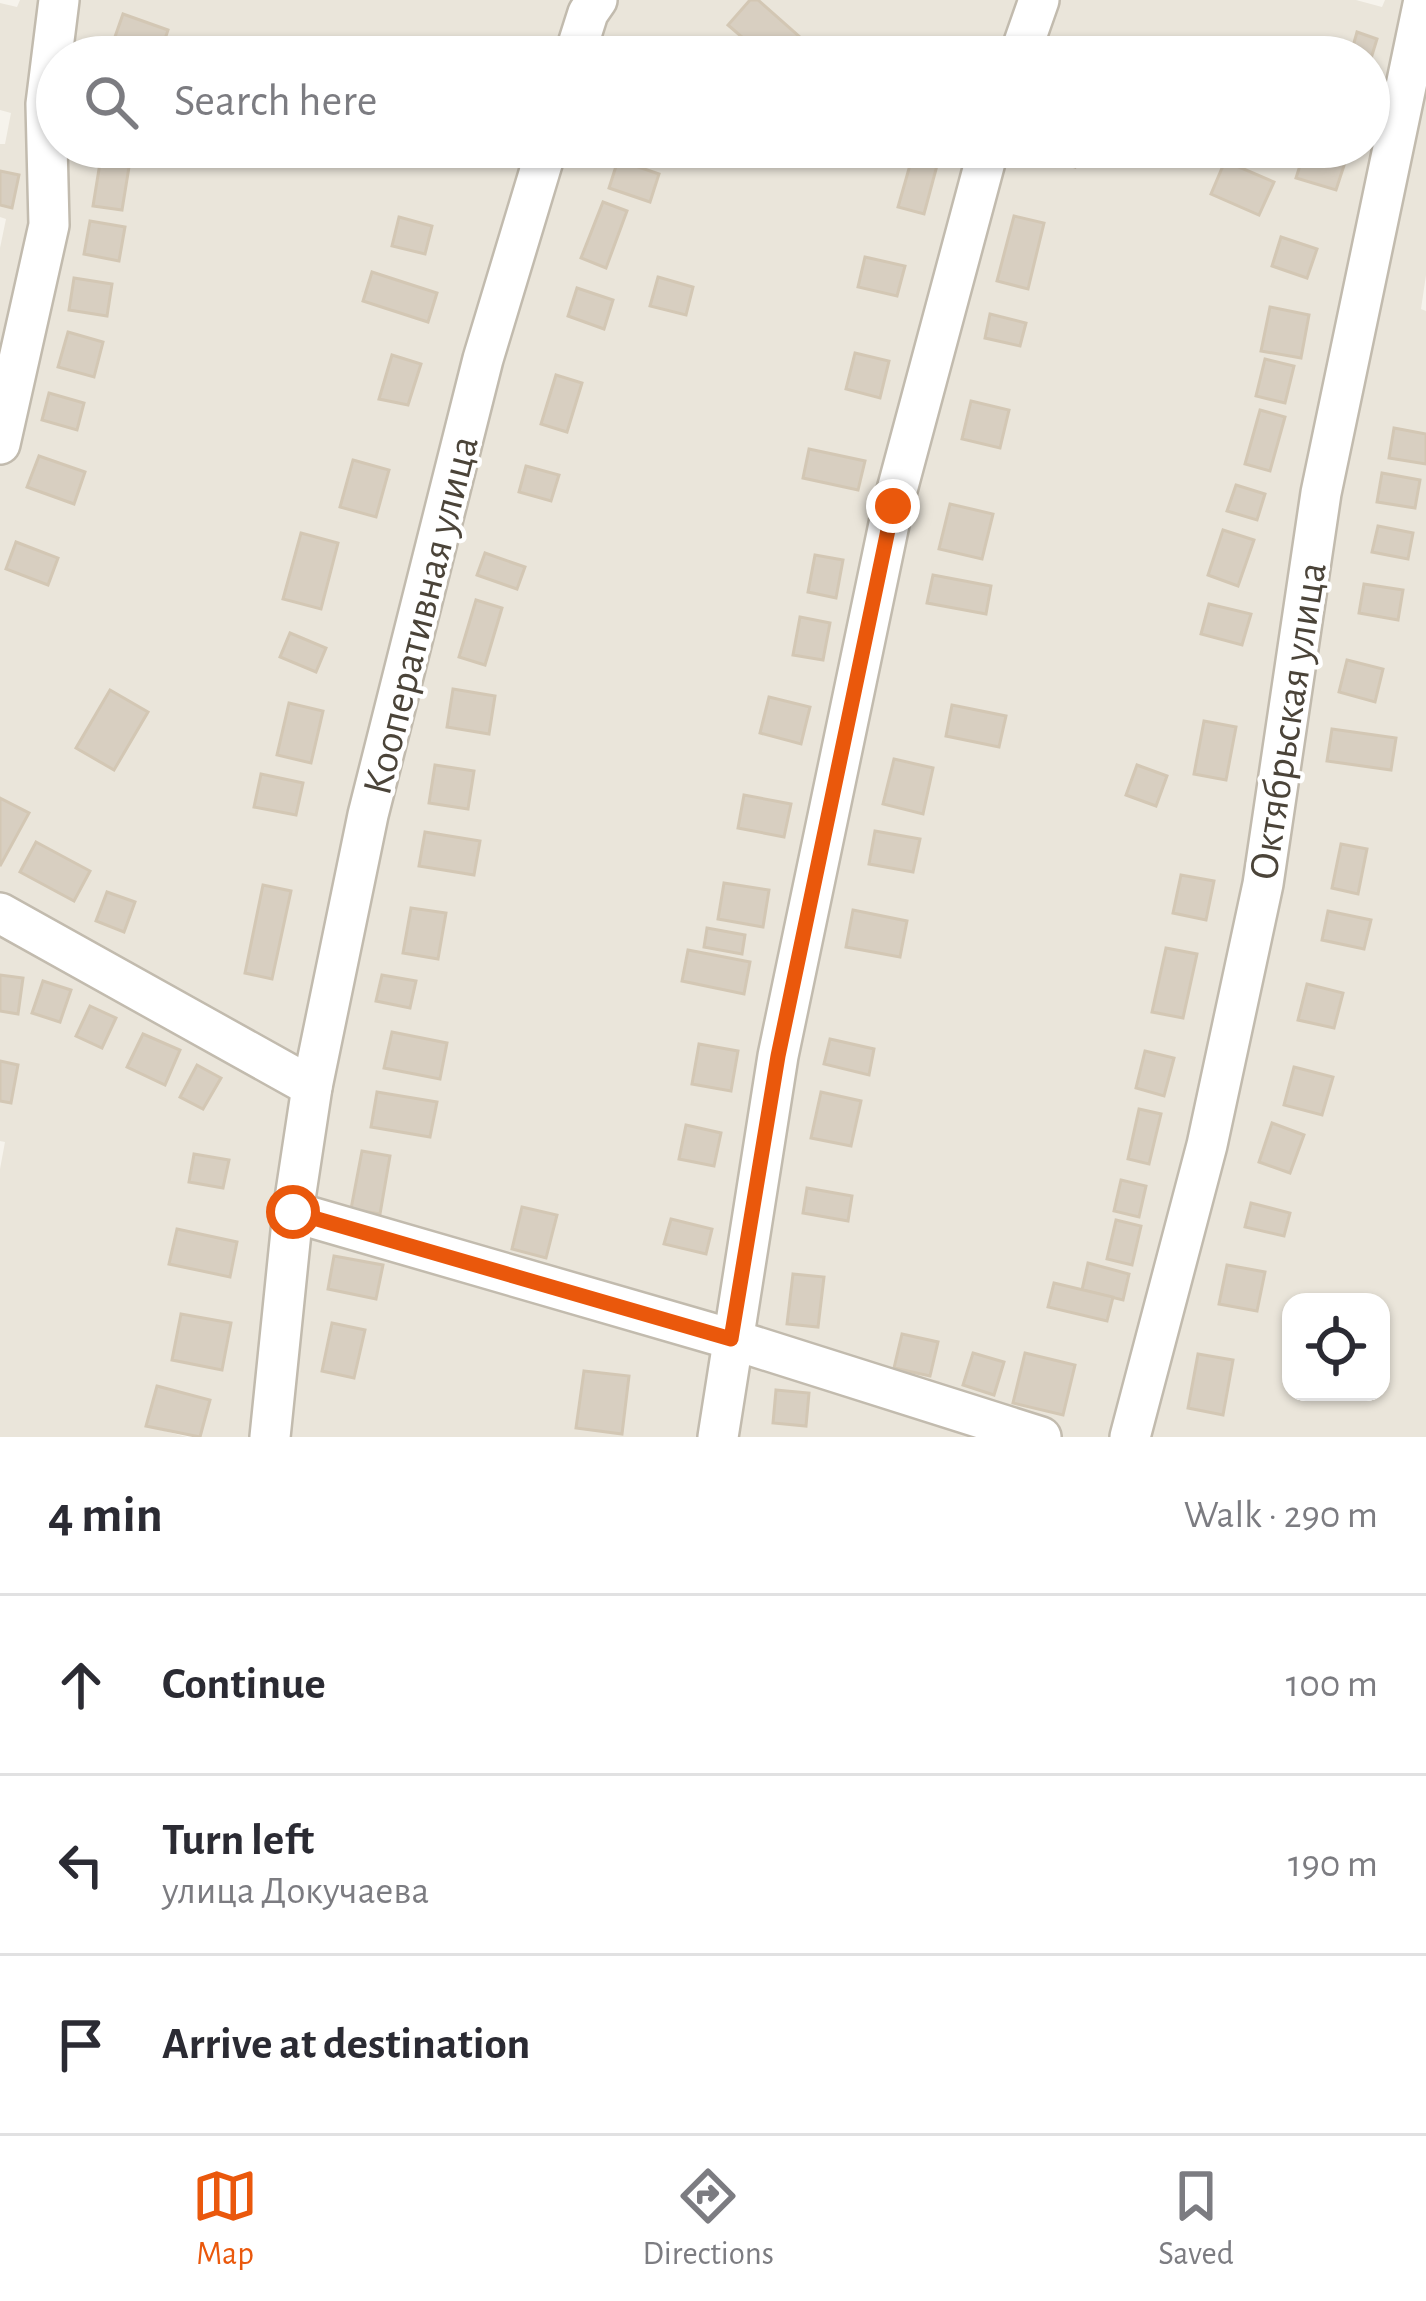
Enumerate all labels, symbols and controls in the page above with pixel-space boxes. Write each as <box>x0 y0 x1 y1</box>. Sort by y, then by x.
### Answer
search box <box>36 36 1390 168</box>
icon: search <box>78 69 144 135</box>
text: Search here <box>174 79 377 124</box>
street label: Кооперативная улица <box>356 432 486 799</box>
route end <box>866 479 920 533</box>
street label: Октябрьская улица <box>1242 559 1334 883</box>
route start <box>266 1185 320 1239</box>
map controls <box>1282 1293 1390 1401</box>
button: locate <box>1282 1293 1390 1401</box>
text: 4 min <box>48 1490 163 1541</box>
text: Walk · 290 m <box>1184 1496 1378 1535</box>
icon: ahead <box>48 1652 114 1718</box>
text: Continue <box>162 1662 326 1707</box>
text: 100 m <box>1286 1665 1378 1704</box>
text: Turn left <box>162 1818 314 1863</box>
icon: left <box>48 1832 114 1898</box>
text: 190 m <box>1288 1845 1378 1884</box>
text: улица Докучаева <box>162 1872 429 1911</box>
icon: arrive <box>48 2012 114 2078</box>
text: Arrive at destination <box>162 2022 530 2067</box>
tab: Map <box>192 2163 258 2275</box>
tab: Directions <box>642 2163 774 2275</box>
tab: Saved <box>1158 2163 1234 2275</box>

